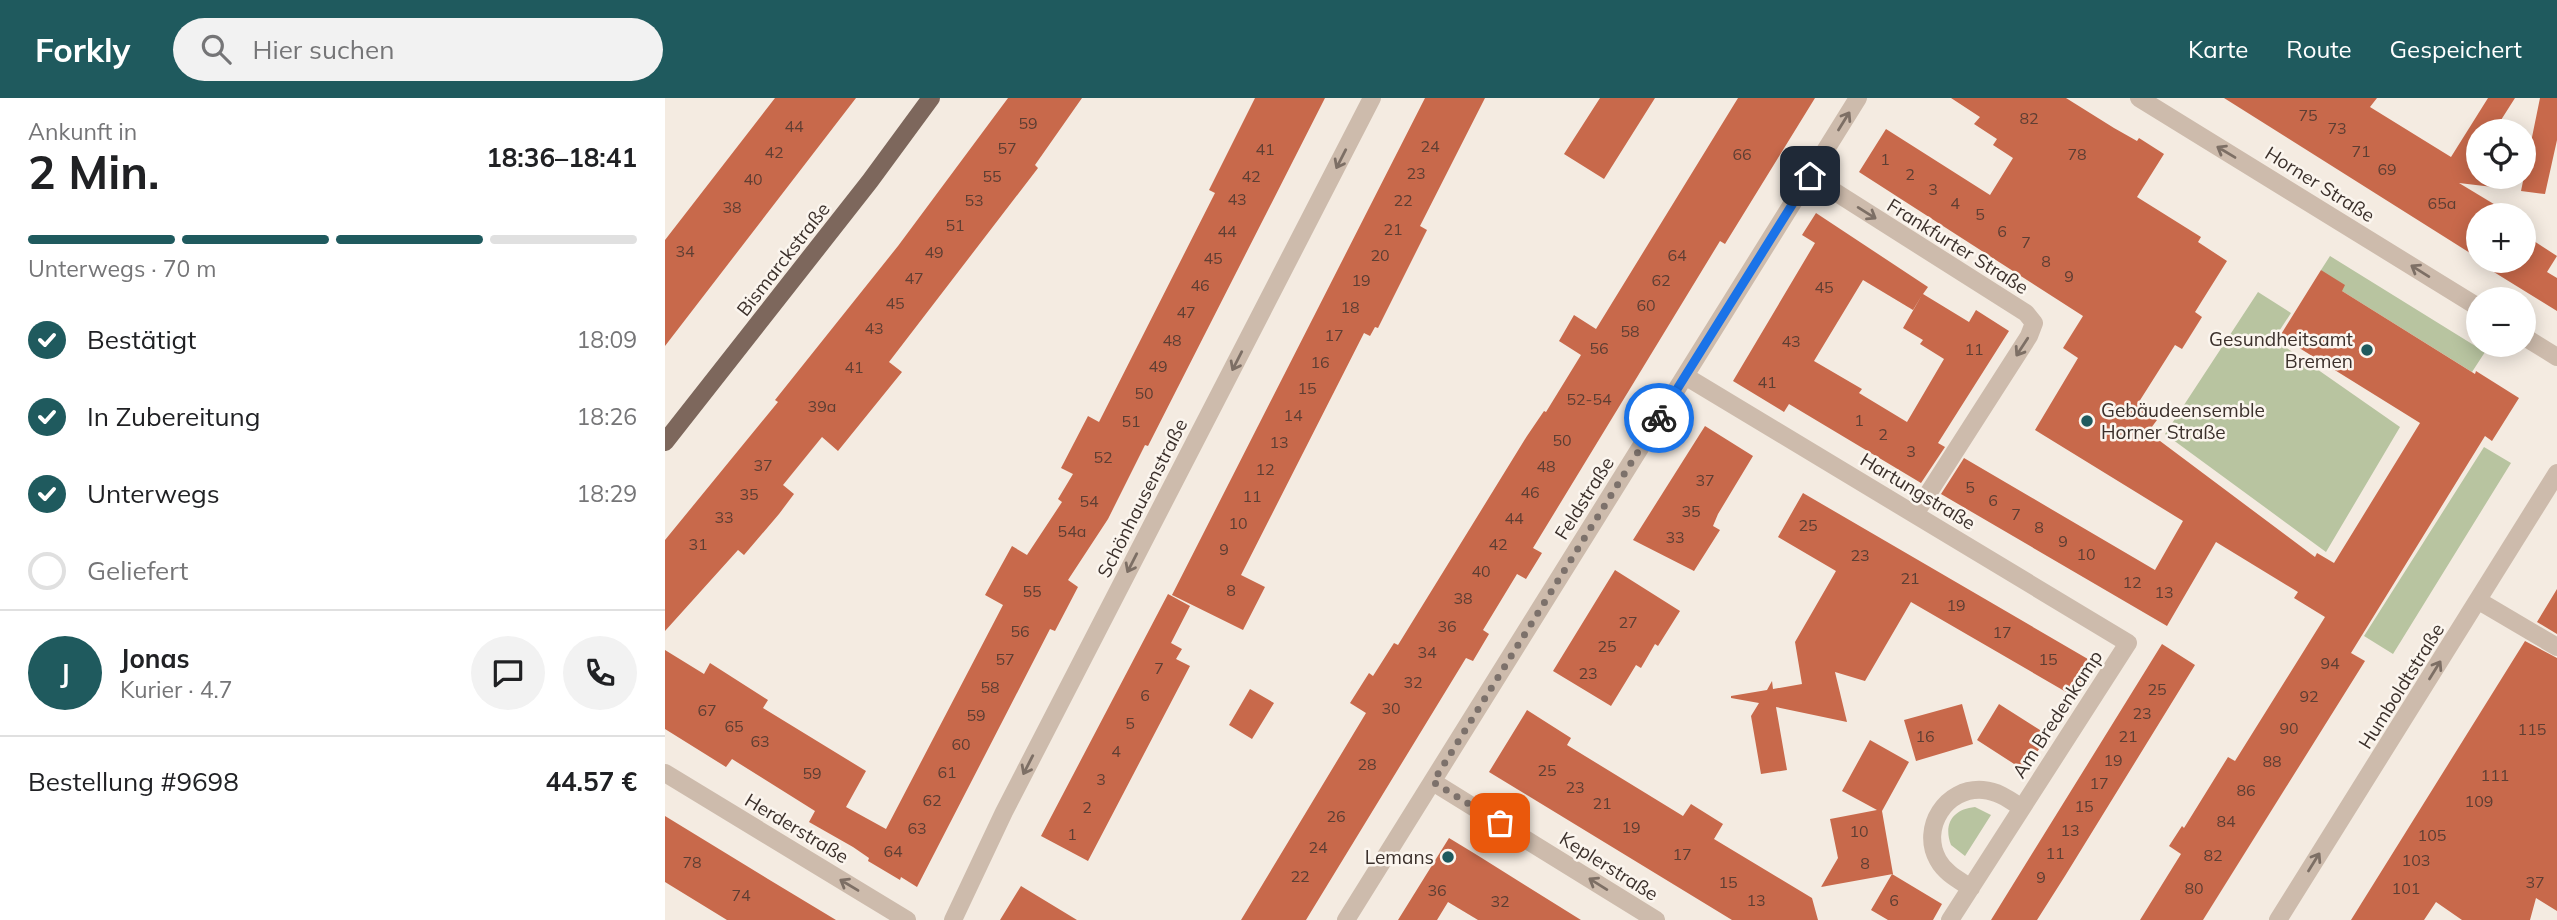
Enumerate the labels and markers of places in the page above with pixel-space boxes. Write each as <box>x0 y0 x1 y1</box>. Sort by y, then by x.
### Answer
pin <box>1780 146 1840 206</box>
place label: Gesundheitsamt Bremen <box>2209 327 2353 373</box>
marker: Gesundheitsamt Bremen <box>2359 342 2375 358</box>
place label: Gebäudeensemble Horner Straße <box>2101 398 2265 444</box>
marker: Gebäudeensemble Horner Straße <box>2079 413 2095 429</box>
pin <box>1470 793 1530 853</box>
place label: Lemans <box>1365 845 1434 869</box>
marker: Lemans <box>1440 849 1456 865</box>

